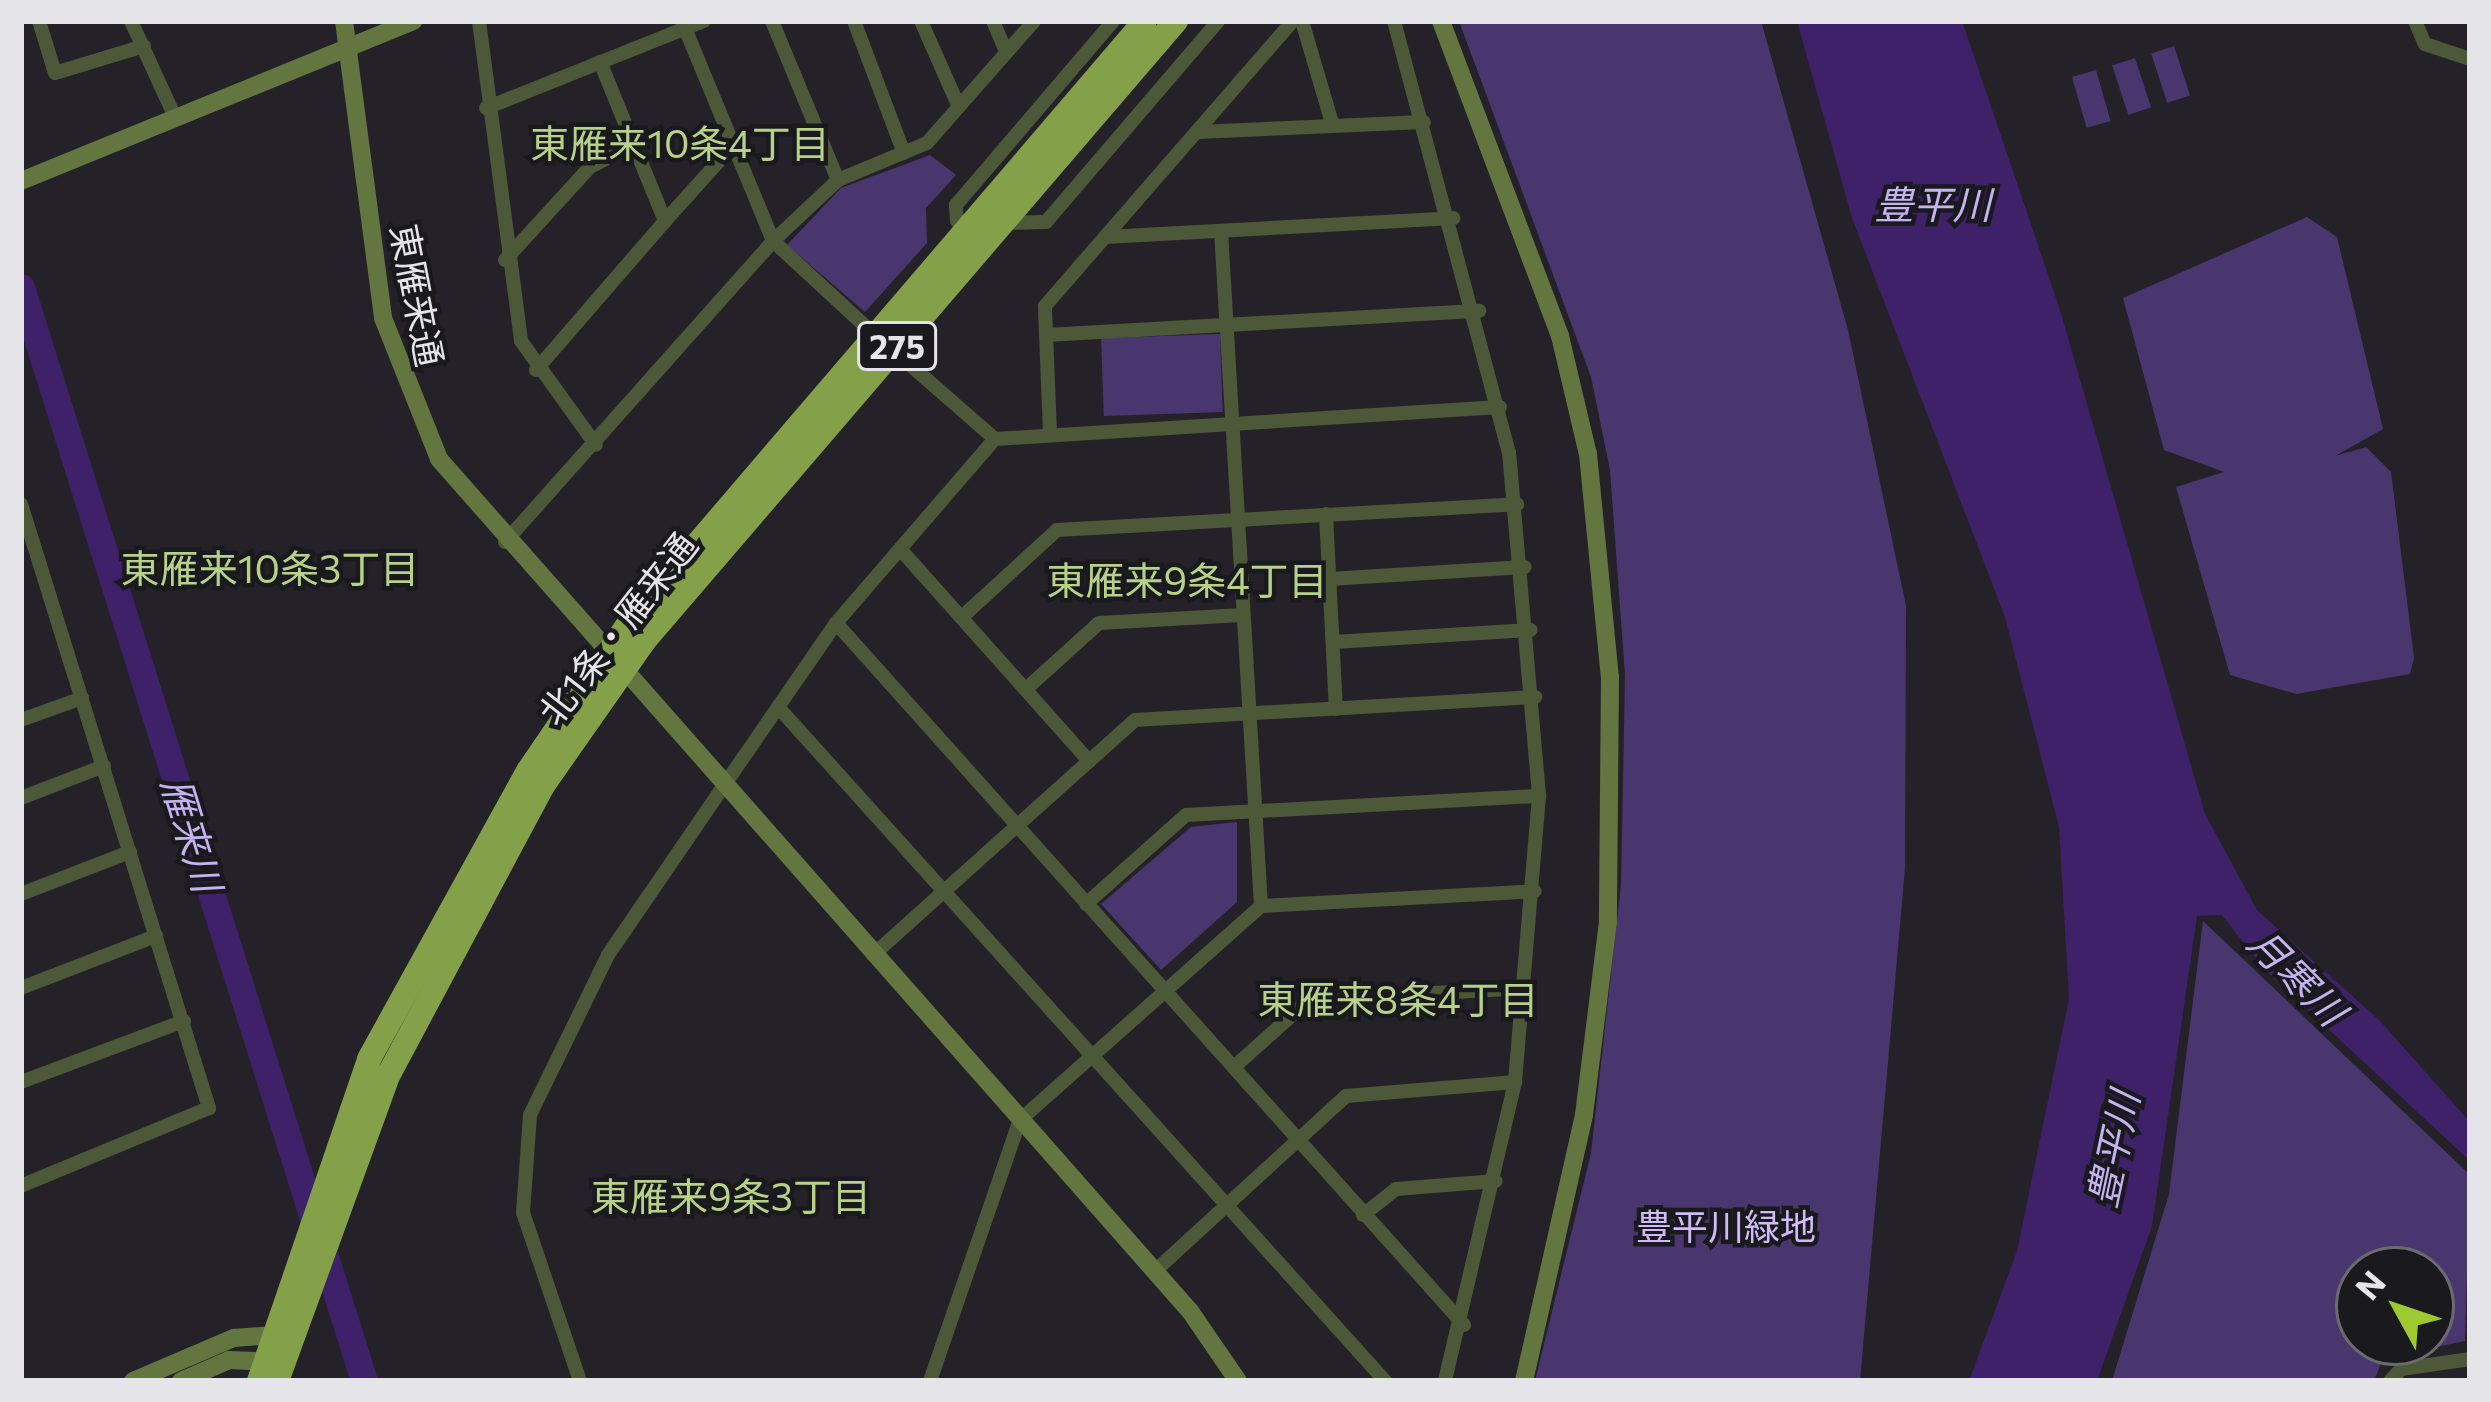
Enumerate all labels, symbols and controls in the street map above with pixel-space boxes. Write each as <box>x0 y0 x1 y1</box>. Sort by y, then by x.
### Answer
district label: 東雁来10条4丁目 <box>530 119 830 165</box>
water label: 豊平川 <box>1875 180 1991 226</box>
street label: 東雁来通 <box>383 220 453 370</box>
road number: 275 <box>855 319 939 373</box>
street label: 北1条・雁来通 <box>529 524 705 732</box>
district label: 東雁来10条3丁目 <box>121 544 419 590</box>
district label: 東雁来9条4丁目 <box>1046 556 1328 602</box>
water label: 雁来川 <box>154 771 232 897</box>
water label: 月寒川 <box>2240 918 2356 1034</box>
district label: 東雁来8条4丁目 <box>1257 975 1539 1021</box>
water label: 豊平川 <box>2077 1087 2147 1211</box>
district label: 東雁来9条3丁目 <box>591 1172 871 1218</box>
park label: 豊平川緑地 <box>1636 1204 1816 1248</box>
north arrow <box>2335 1246 2455 1366</box>
text: N <box>2346 1262 2393 1307</box>

